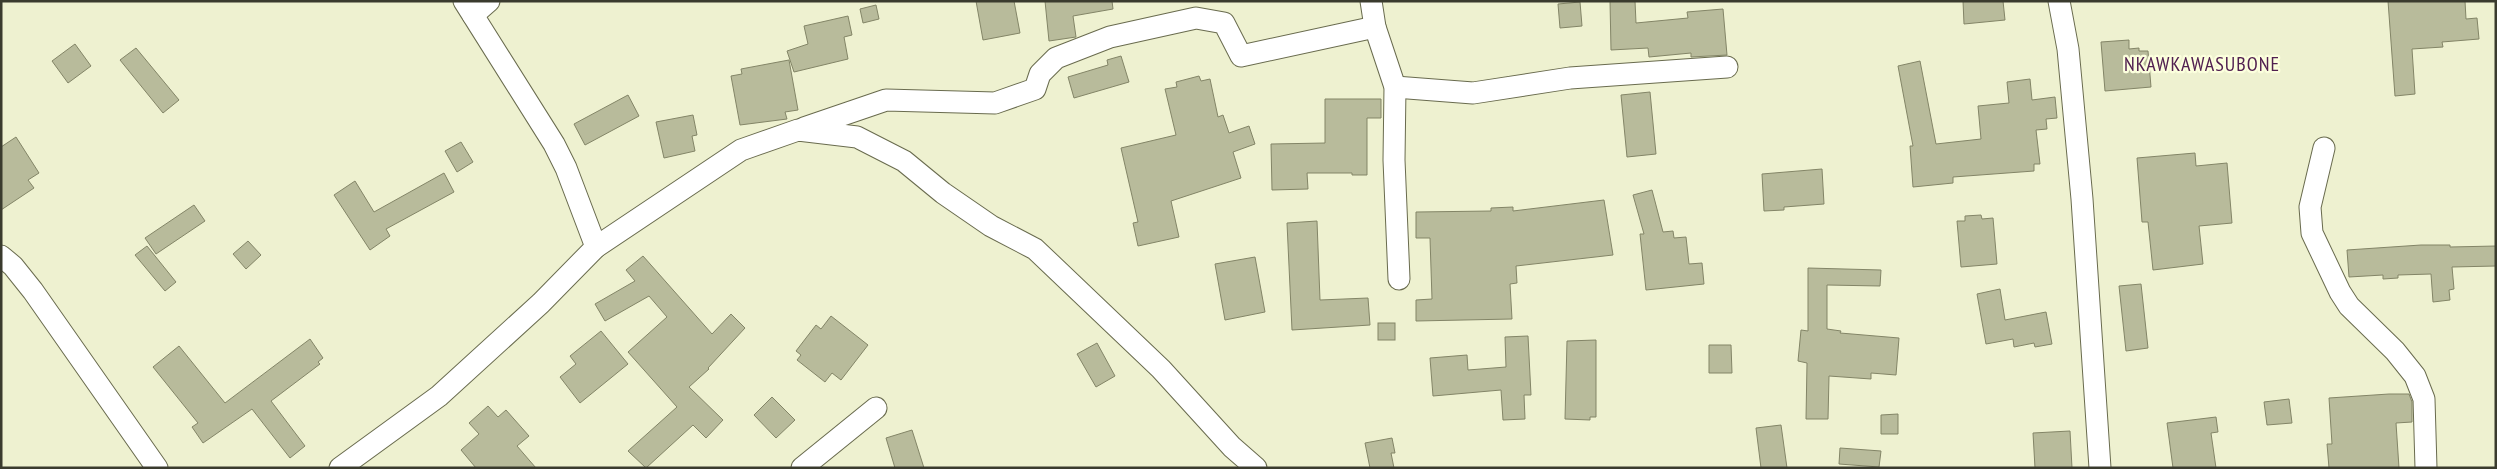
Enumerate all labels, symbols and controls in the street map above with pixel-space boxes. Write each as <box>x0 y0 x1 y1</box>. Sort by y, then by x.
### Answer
district label: NKAWKAWASUBONE <box>2124 51 2280 77</box>

